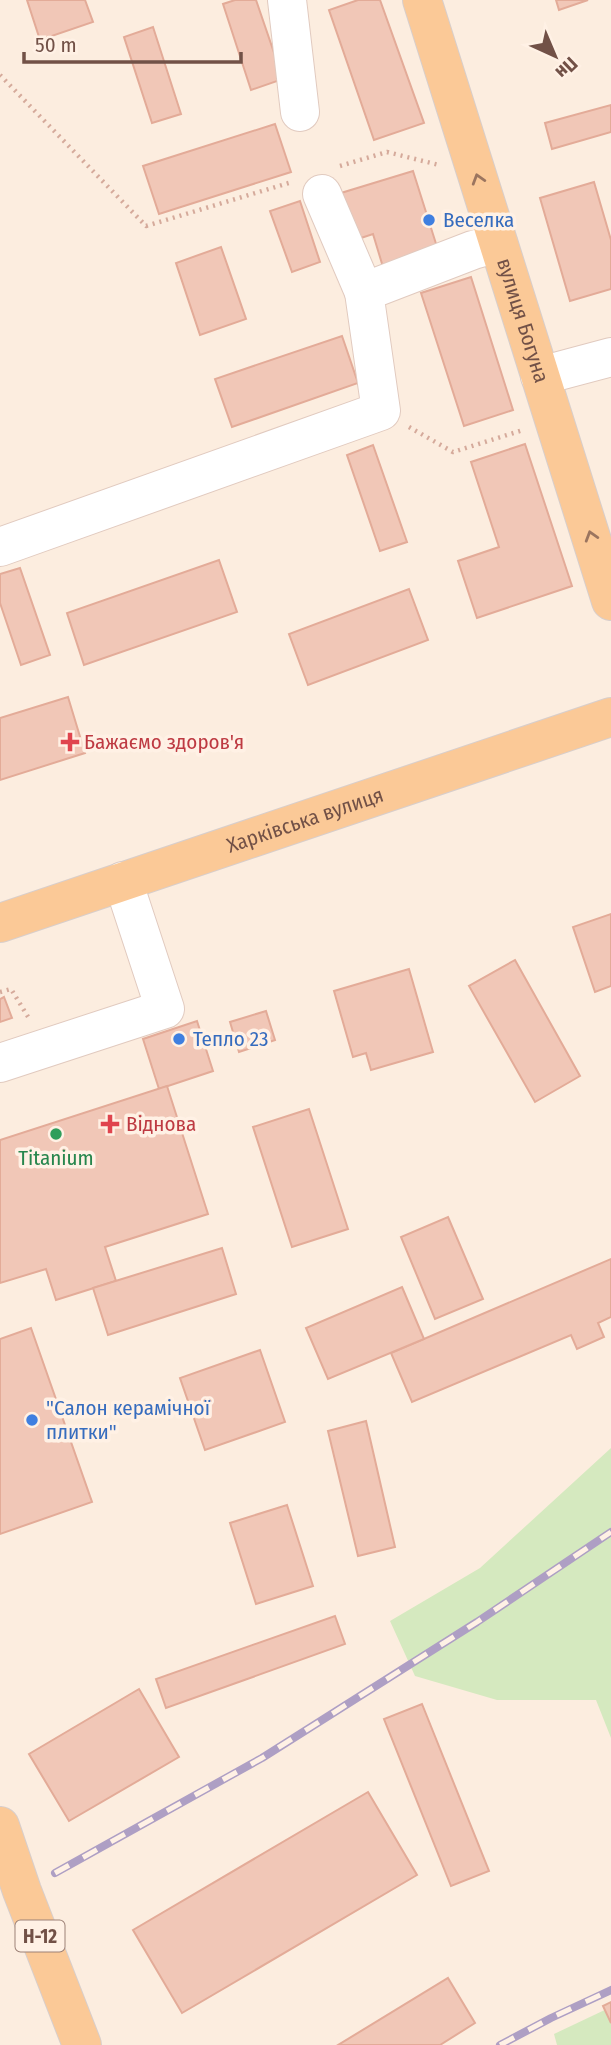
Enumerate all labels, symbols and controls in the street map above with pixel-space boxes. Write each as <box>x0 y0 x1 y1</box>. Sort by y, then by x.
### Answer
scale bar <box>24 21 242 65</box>
north arrow <box>520 21 590 91</box>
text: 50 m <box>35 32 77 58</box>
text: Пн <box>551 52 582 84</box>
one-way arrow <box>472 173 487 185</box>
place label: Веселка <box>443 207 514 233</box>
marker: Веселка <box>421 212 437 228</box>
street label: вулиця Богуна <box>491 255 555 386</box>
one-way arrow <box>584 531 599 543</box>
place label: Бажаємо здоров'я <box>84 729 244 755</box>
marker: Бажаємо здоров'я <box>62 734 78 750</box>
street label: Харківська вулиця <box>223 782 387 859</box>
place label: Тепло 23 <box>193 1026 269 1052</box>
marker: Тепло 23 <box>171 1031 187 1047</box>
place label: Віднова <box>126 1111 196 1137</box>
marker: Віднова <box>100 1114 120 1134</box>
marker: Titanium <box>48 1126 64 1142</box>
place label: Titanium <box>18 1145 94 1171</box>
place label: "Салон керамічної плитки" <box>46 1395 211 1445</box>
marker: "Салон керамічної плитки" <box>24 1412 40 1428</box>
road number: Н-12 <box>16 1920 64 1952</box>

